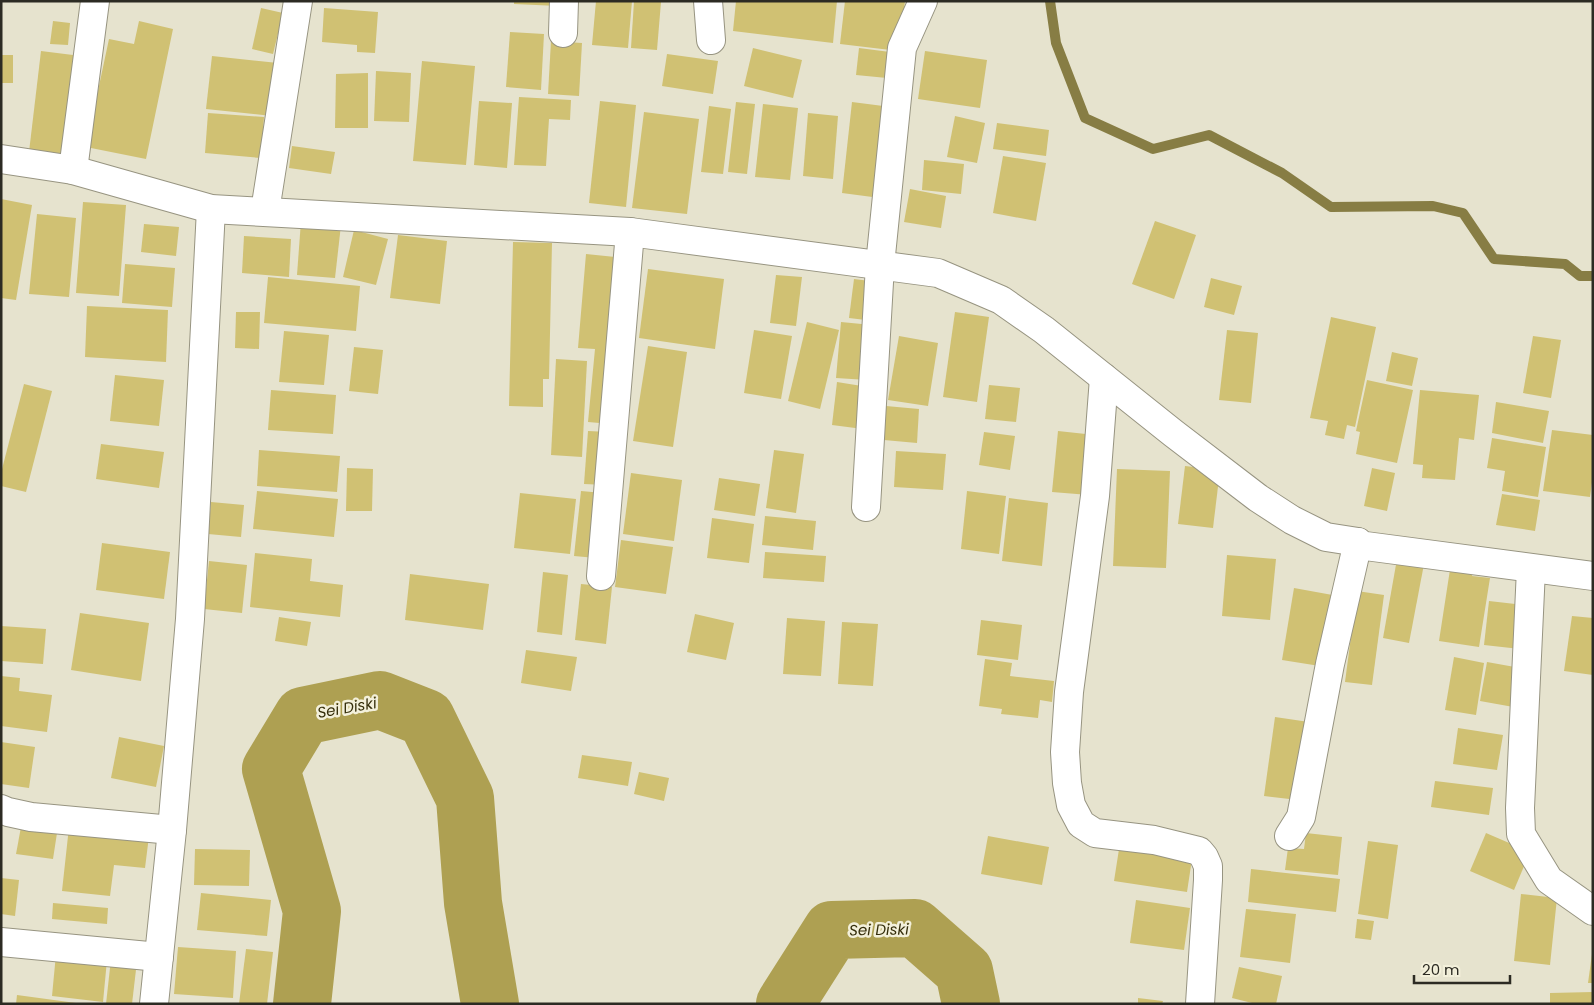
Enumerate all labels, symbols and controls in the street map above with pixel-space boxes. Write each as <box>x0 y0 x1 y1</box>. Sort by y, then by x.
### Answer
water label: Sei Diski <box>316 692 378 723</box>
water label: Sei Diski <box>849 918 909 941</box>
scale bar <box>1414 952 1510 984</box>
text: 20 m <box>1422 959 1460 980</box>

